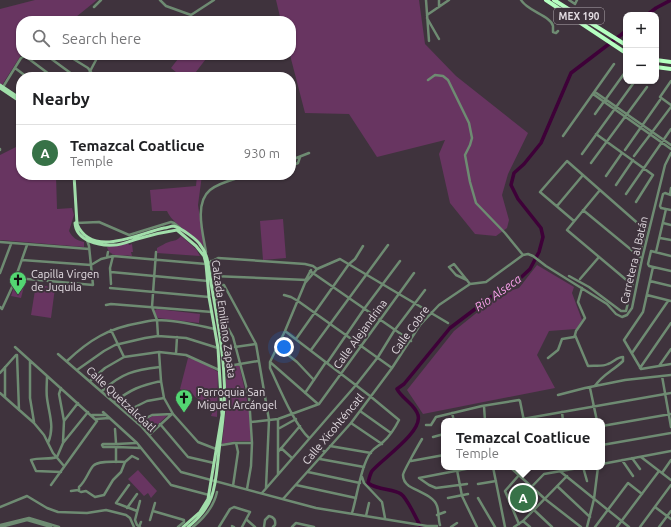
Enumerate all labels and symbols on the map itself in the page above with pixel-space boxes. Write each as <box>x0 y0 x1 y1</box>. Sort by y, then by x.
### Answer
road number: MEX 190 <box>554 8 604 24</box>
street label: Carretera al Batán <box>618 215 650 305</box>
street label: Calzada Emiliano Zapata <box>210 259 238 379</box>
place label: Capilla Virgen de Juquila <box>31 268 99 293</box>
church icon: Capilla Virgen de Juquila <box>8 270 28 295</box>
water label: Rio Alseca <box>472 272 524 313</box>
street label: Calle Alejandrina <box>331 297 389 371</box>
street label: Calle Cobre <box>389 304 431 356</box>
your location <box>274 337 294 357</box>
street label: Calle Quetzalcóatl <box>84 364 158 434</box>
place label: Parroquia San Miguel Arcángel <box>197 386 277 411</box>
church icon: Parroquia San Miguel Arcángel <box>174 388 194 413</box>
street label: Calle Xicohténcatl <box>300 391 366 467</box>
pin: A <box>510 483 536 513</box>

